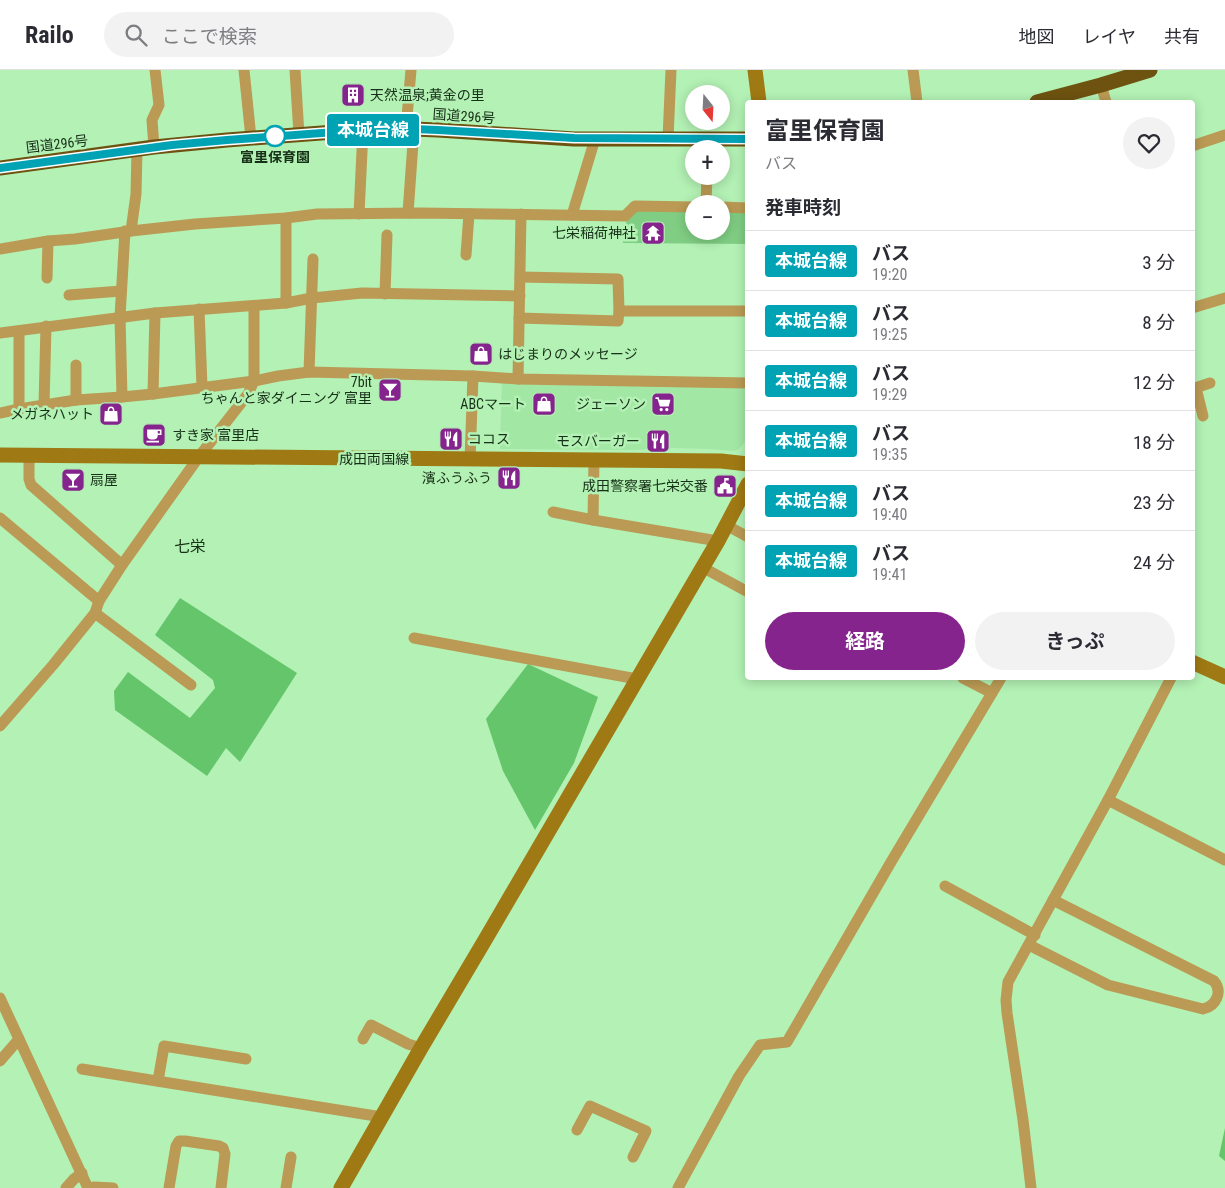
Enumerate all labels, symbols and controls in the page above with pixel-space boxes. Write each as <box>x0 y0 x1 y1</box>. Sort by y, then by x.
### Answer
search box <box>104 12 454 57</box>
text: Railo <box>25 21 74 49</box>
icon: search <box>122 21 150 49</box>
text: ここで検索 <box>162 25 257 48</box>
text: 地図 <box>1019 26 1055 47</box>
text: レイヤ <box>1083 26 1136 47</box>
text: 共有 <box>1164 26 1200 47</box>
building icon: 天然温泉;黄金の里 <box>340 82 366 108</box>
north arrow <box>685 85 730 130</box>
map controls <box>685 85 730 240</box>
place label: 天然温泉;黄金の里 <box>370 87 485 103</box>
street label: 国道296号 <box>432 106 496 126</box>
line badge: 本城台線 <box>338 114 408 146</box>
text: 富里保育園 <box>765 117 885 145</box>
button: heart <box>1123 117 1175 169</box>
text: 本城台線 <box>337 119 409 140</box>
marker: 富里保育園 <box>264 125 286 147</box>
street label: 国道296号 <box>25 132 89 156</box>
button: + <box>685 140 730 185</box>
place label: 富里保育園 <box>240 149 310 165</box>
text: バス <box>765 154 797 173</box>
button: − <box>685 195 730 240</box>
text: 発車時刻 <box>765 196 841 219</box>
temple icon: 七栄稲荷神社 <box>640 220 666 246</box>
place label: 七栄稲荷神社 <box>552 225 636 241</box>
text: バス <box>872 242 910 265</box>
text: 本城台線 <box>775 250 847 271</box>
text: 3 分 <box>1142 251 1175 274</box>
text: 19:20 <box>872 265 907 284</box>
text: バス <box>872 302 910 325</box>
text: 本城台線 <box>775 310 847 331</box>
text: 8 分 <box>1142 311 1175 334</box>
text: 19:25 <box>872 325 907 344</box>
shop icon: はじまりのメッセージ <box>468 341 494 367</box>
place label: はじまりのメッセージ <box>498 346 638 362</box>
text: バス <box>872 362 910 385</box>
text: 本城台線 <box>775 370 847 391</box>
text: 12 分 <box>1133 371 1175 394</box>
place label: 7bit ちゃんと家ダイニング 富里 <box>201 374 372 406</box>
bar icon: 7bit ちゃんと家ダイニング 富里 <box>377 377 403 403</box>
text: 19:29 <box>872 385 907 404</box>
shop icon: ABCマート <box>531 391 557 417</box>
supermarket icon: ジェーソン <box>650 391 676 417</box>
place label: ABCマート <box>460 396 526 412</box>
place label: ジェーソン <box>576 396 646 412</box>
shop icon: メガネハット <box>98 401 124 427</box>
place label: メガネハット <box>10 406 94 422</box>
cafe icon: すき家 富里店 <box>141 422 167 448</box>
text: バス <box>872 422 910 445</box>
restaurant icon: ココス <box>438 426 464 452</box>
place label: すき家 富里店 <box>172 427 259 443</box>
restaurant icon: モスバーガー <box>645 428 671 454</box>
text: 本城台線 <box>775 430 847 451</box>
place label: ココス <box>468 431 510 447</box>
text: 18 分 <box>1133 431 1175 454</box>
place label: モスバーガー <box>556 433 640 449</box>
text: 19:35 <box>872 445 907 464</box>
street label: 成田両国線 <box>339 451 409 467</box>
restaurant icon: 濱ふうふう <box>496 465 522 491</box>
bar icon: 扇屋 <box>60 467 86 493</box>
place label: 濱ふうふう <box>422 470 492 486</box>
place label: 扇屋 <box>90 472 118 488</box>
public building icon: 成田警察署七栄交番 <box>712 473 738 499</box>
place label: 成田警察署七栄交番 <box>582 478 708 494</box>
text: バス <box>872 482 910 505</box>
text: 本城台線 <box>775 490 847 511</box>
text: 23 分 <box>1133 491 1175 514</box>
text: 19:40 <box>872 505 907 524</box>
district label: 七栄 <box>174 537 206 556</box>
text: バス <box>872 542 910 565</box>
text: 本城台線 <box>775 550 847 571</box>
text: 24 分 <box>1133 551 1175 574</box>
text: 19:41 <box>872 565 907 584</box>
button: 経路 <box>765 612 965 670</box>
button: きっぷ <box>975 612 1175 670</box>

